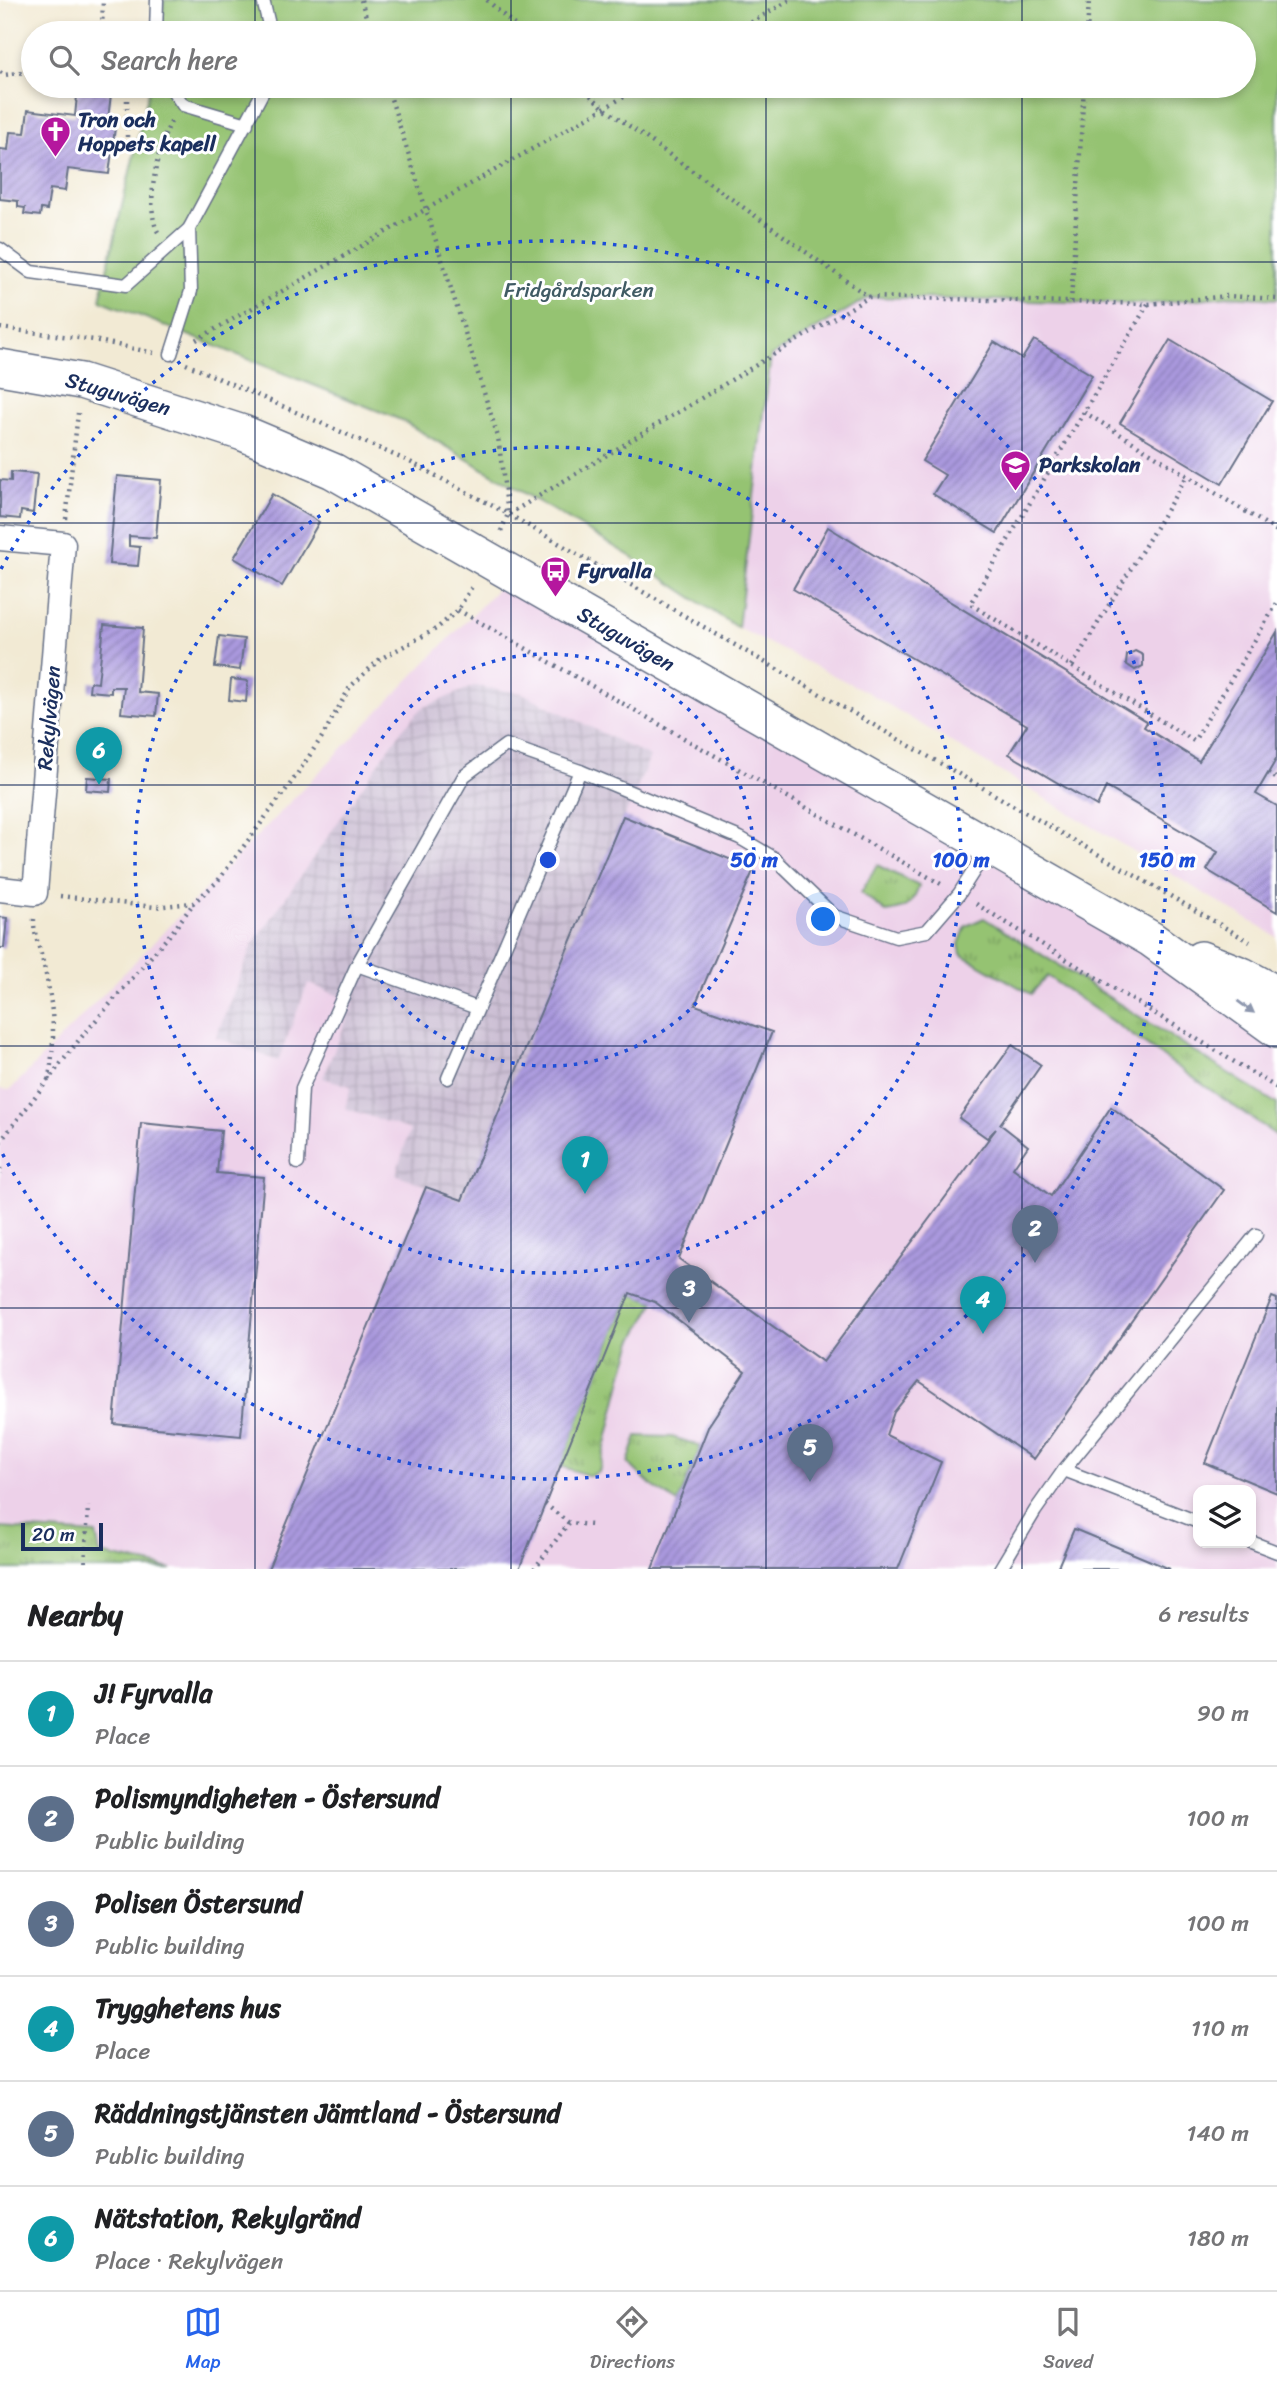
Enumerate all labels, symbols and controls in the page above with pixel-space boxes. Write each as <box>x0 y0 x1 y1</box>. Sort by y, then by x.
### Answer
search box <box>21 21 1256 98</box>
text: Search here <box>101 37 238 83</box>
icon: search <box>45 41 83 79</box>
place label: Tron och Hoppets kapell <box>77 101 217 163</box>
church icon: Tron och Hoppets kapell <box>38 115 72 159</box>
park label: Fridgårdsparken <box>504 271 654 309</box>
street label: Stuguvägen <box>61 361 175 427</box>
place label: Parkskolan <box>1039 446 1141 484</box>
school or university icon: Parkskolan <box>999 448 1033 492</box>
place label: Fyrvalla <box>577 552 653 590</box>
bus stop icon: Fyrvalla <box>538 554 572 598</box>
street label: Stuguvägen <box>570 596 682 682</box>
street label: Rekylvägen <box>26 664 72 772</box>
pin: 6 <box>76 727 122 785</box>
text: 50 m <box>730 841 779 879</box>
text: 100 m <box>932 841 990 879</box>
text: 150 m <box>1139 841 1196 879</box>
centre of rings <box>536 848 560 872</box>
your location <box>806 902 840 936</box>
one-way arrow <box>1237 1000 1255 1014</box>
pin: 1 <box>562 1136 608 1194</box>
pin: 2 <box>1012 1205 1058 1263</box>
pin: 3 <box>666 1265 712 1323</box>
pin: 4 <box>960 1276 1006 1334</box>
pin: 5 <box>787 1424 833 1482</box>
map controls <box>1193 1485 1256 1548</box>
button: layers <box>1193 1485 1256 1548</box>
text: 20 m <box>32 1518 75 1551</box>
scale bar <box>21 1520 103 1552</box>
text: Nearby <box>28 1588 123 1642</box>
text: 6 results <box>1159 1594 1249 1635</box>
text: J! Fyrvalla <box>95 1670 212 1716</box>
text: 1 <box>46 1693 56 1734</box>
text: 90 m <box>1197 1693 1249 1734</box>
text: Place <box>95 1716 150 1757</box>
text: Polismyndigheten - Östersund <box>95 1775 439 1821</box>
text: 2 <box>44 1798 58 1839</box>
text: 100 m <box>1186 1798 1249 1839</box>
text: Public building <box>95 1821 245 1862</box>
text: Polisen Östersund <box>95 1880 302 1926</box>
text: 3 <box>45 1903 57 1944</box>
text: 100 m <box>1186 1903 1249 1944</box>
text: Public building <box>95 1926 245 1967</box>
text: Trygghetens hus <box>95 1985 281 2031</box>
text: 4 <box>44 2008 58 2049</box>
text: 110 m <box>1191 2008 1249 2049</box>
text: Place <box>95 2031 150 2072</box>
text: Räddningstjänsten Jämtland - Östersund <box>95 2090 560 2136</box>
text: 5 <box>44 2113 58 2154</box>
text: 140 m <box>1187 2113 1249 2154</box>
text: Public building <box>95 2136 245 2177</box>
text: Nätstation, Rekylgränd <box>95 2195 361 2241</box>
text: 6 <box>44 2218 58 2259</box>
text: 180 m <box>1187 2218 1249 2259</box>
text: Place · Rekylvägen <box>95 2241 283 2282</box>
tab: Map <box>184 2303 222 2378</box>
tab: Directions <box>590 2303 675 2378</box>
tab: Saved <box>1043 2303 1093 2378</box>

